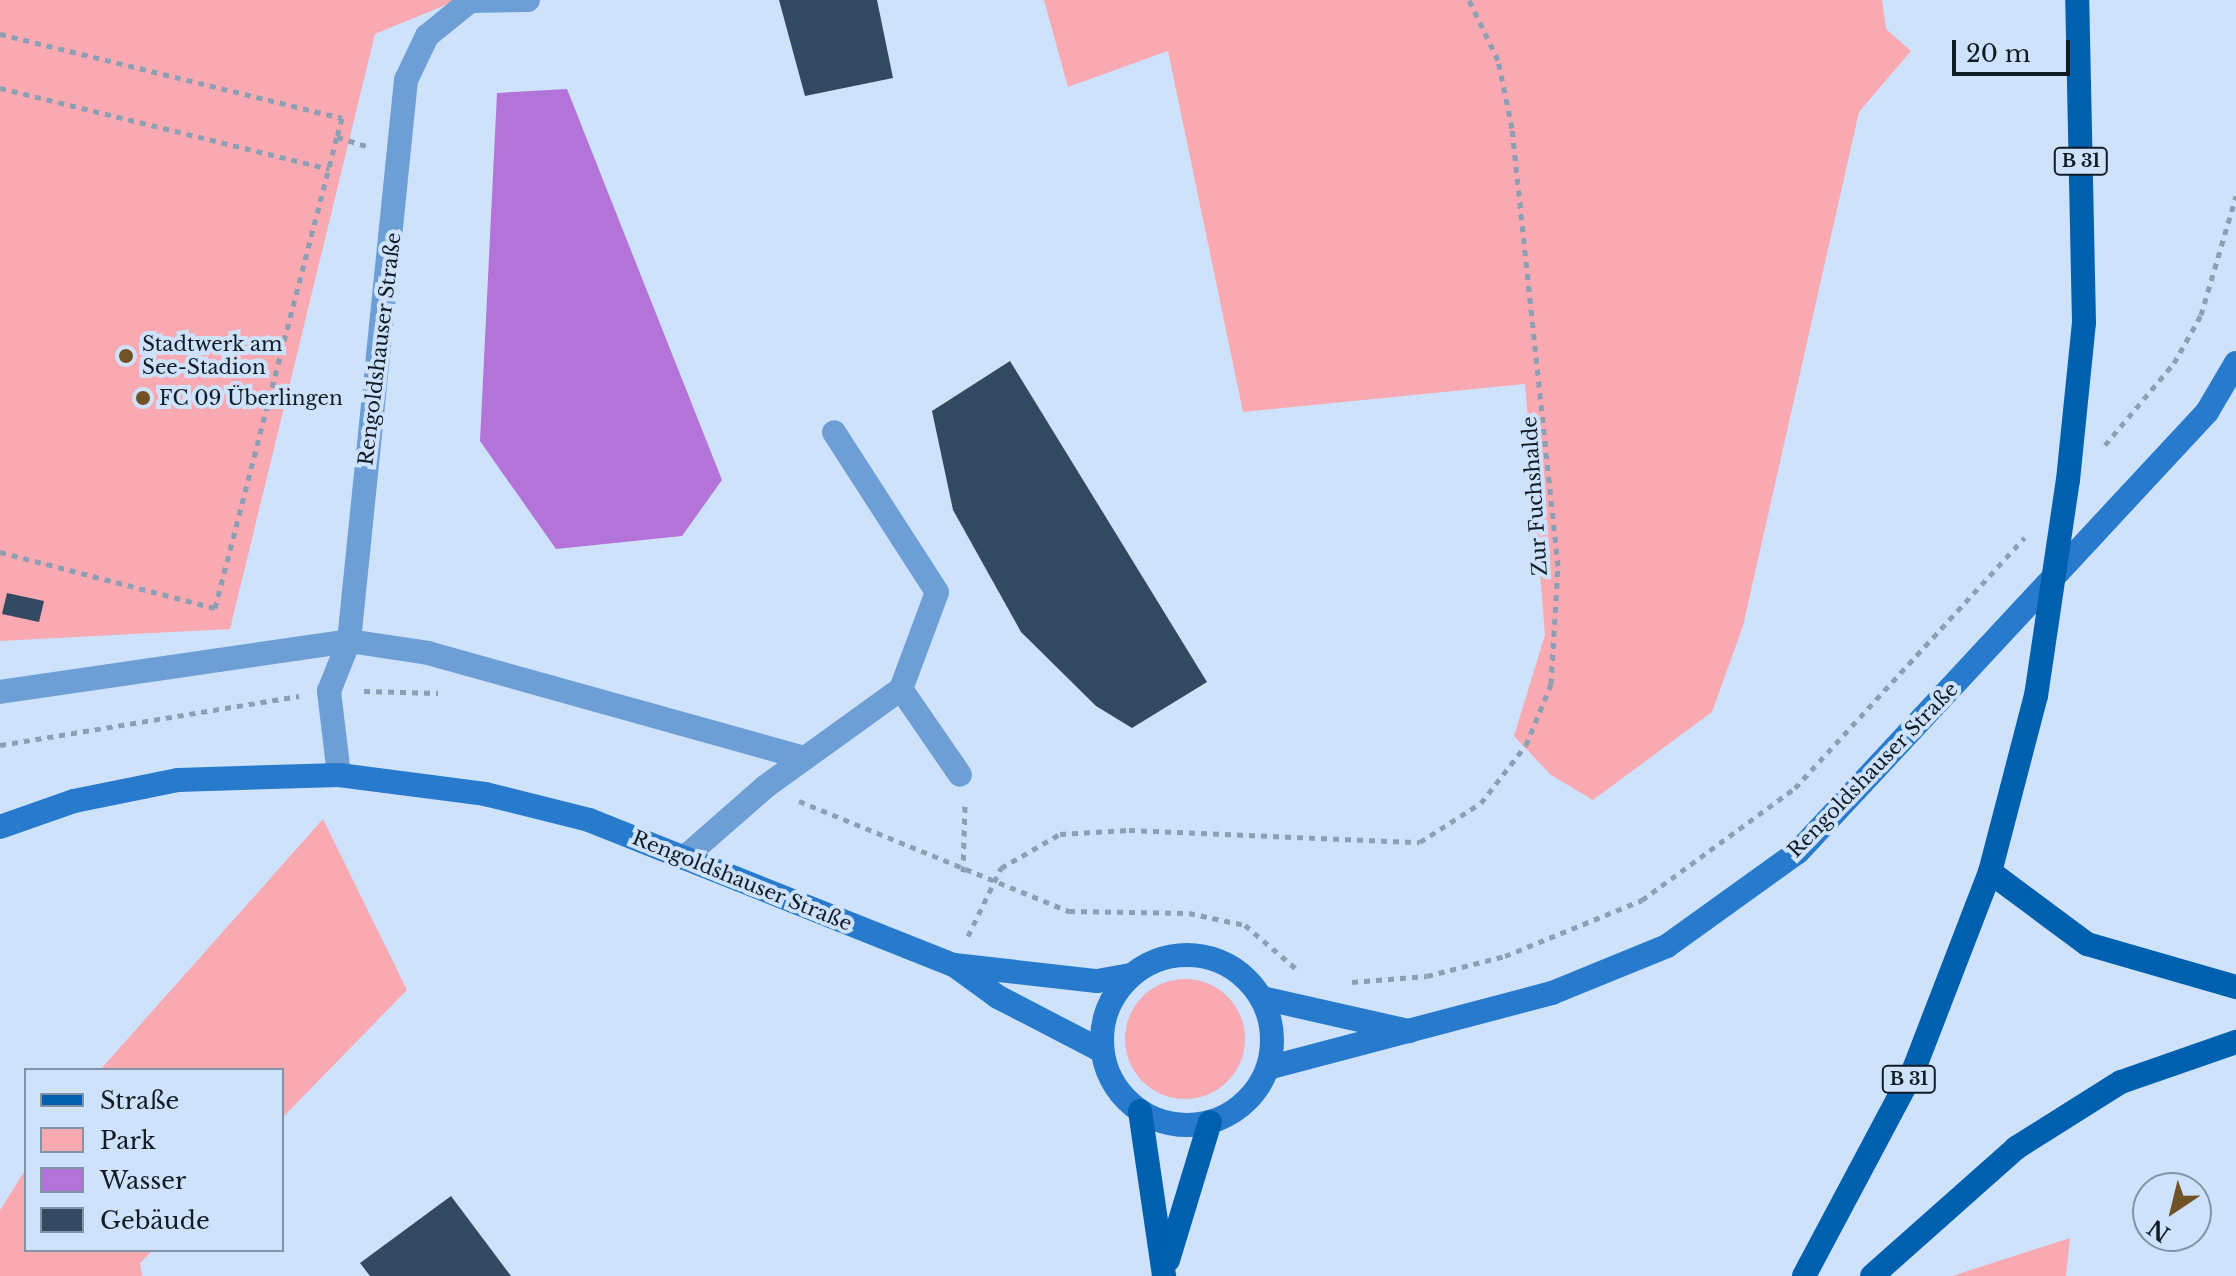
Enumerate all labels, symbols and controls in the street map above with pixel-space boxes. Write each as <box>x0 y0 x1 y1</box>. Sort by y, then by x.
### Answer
scale bar <box>1956 24 2074 74</box>
text: 20 m <box>1966 39 2031 68</box>
road number: B 31 <box>2053 147 2109 175</box>
street label: Rengoldshauser Straße <box>354 231 406 467</box>
place label: Stadtwerk am See-Stadion <box>142 332 283 379</box>
marker: Stadtwerk am See-Stadion <box>117 347 135 365</box>
place label: FC 09 Überlingen <box>159 386 343 410</box>
marker: FC 09 Überlingen <box>134 389 152 407</box>
street label: Zur Fuchshalde <box>1517 415 1553 577</box>
street label: Rengoldshauser Straße <box>1783 677 1963 863</box>
street label: Rengoldshauser Straße <box>629 826 855 936</box>
road number: B 31 <box>1881 1065 1937 1093</box>
legend <box>24 1068 284 1252</box>
text: Straße <box>100 1086 179 1115</box>
text: Park <box>100 1126 156 1155</box>
text: Wasser <box>100 1166 186 1195</box>
north arrow <box>2132 1172 2212 1252</box>
text: Gebäude <box>100 1206 210 1235</box>
text: N <box>2143 1213 2175 1247</box>

